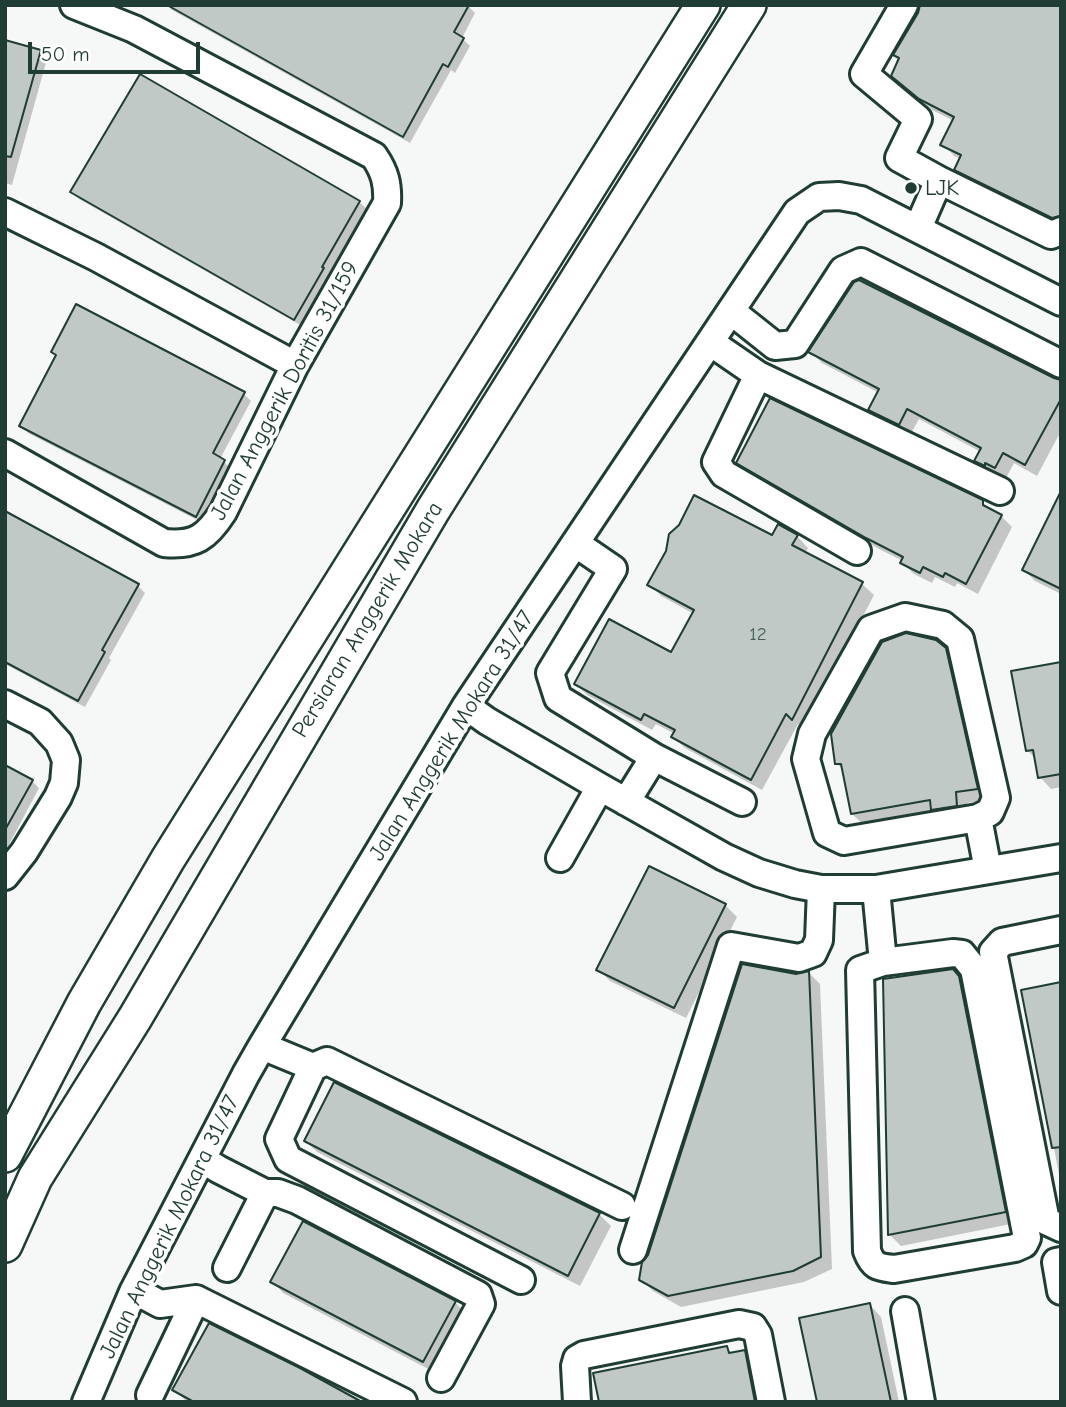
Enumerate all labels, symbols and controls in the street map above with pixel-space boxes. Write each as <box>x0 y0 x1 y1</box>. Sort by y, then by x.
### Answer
scale bar <box>32 28 203 72</box>
text: 50 m <box>41 42 90 66</box>
place label: LJK <box>925 174 959 202</box>
marker: LJK <box>903 180 919 196</box>
street label: Jalan Anggerik Doritis 31/159 <box>205 257 365 525</box>
street label: Persiaran Anggerik Mokara <box>287 497 449 743</box>
street label: Jalan Anggerik Mokara 31/47 <box>364 606 540 866</box>
house number: 12 <box>749 624 767 646</box>
street label: Jalan Anggerik Mokara 31/47 <box>94 1091 246 1363</box>

